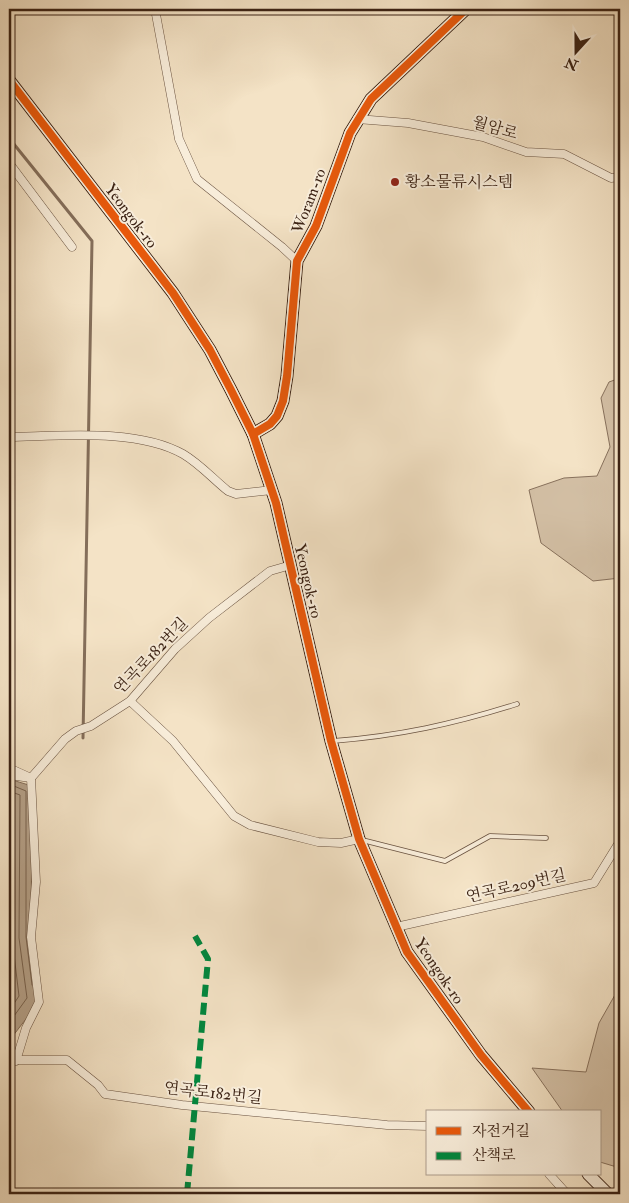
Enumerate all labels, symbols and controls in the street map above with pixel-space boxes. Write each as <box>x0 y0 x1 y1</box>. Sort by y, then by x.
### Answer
north arrow <box>552 28 602 78</box>
text: N <box>562 53 581 74</box>
street label: 월암로 <box>470 112 521 144</box>
street label: Woram-ro <box>287 165 331 237</box>
place label: 황소물류시스템 <box>405 172 513 192</box>
marker: 황소물류시스템 <box>389 176 401 188</box>
street label: Yeongok-ro <box>100 180 162 252</box>
street label: Yeongok-ro <box>290 542 326 620</box>
street label: 연곡로182번길 <box>110 614 192 698</box>
street label: 연곡로209번길 <box>464 865 568 907</box>
street label: Yeongok-ro <box>410 934 469 1008</box>
street label: 연곡로182번길 <box>163 1078 263 1108</box>
legend <box>426 1110 602 1176</box>
text: 자전거길 <box>472 1122 530 1141</box>
text: 산책로 <box>472 1146 516 1165</box>

